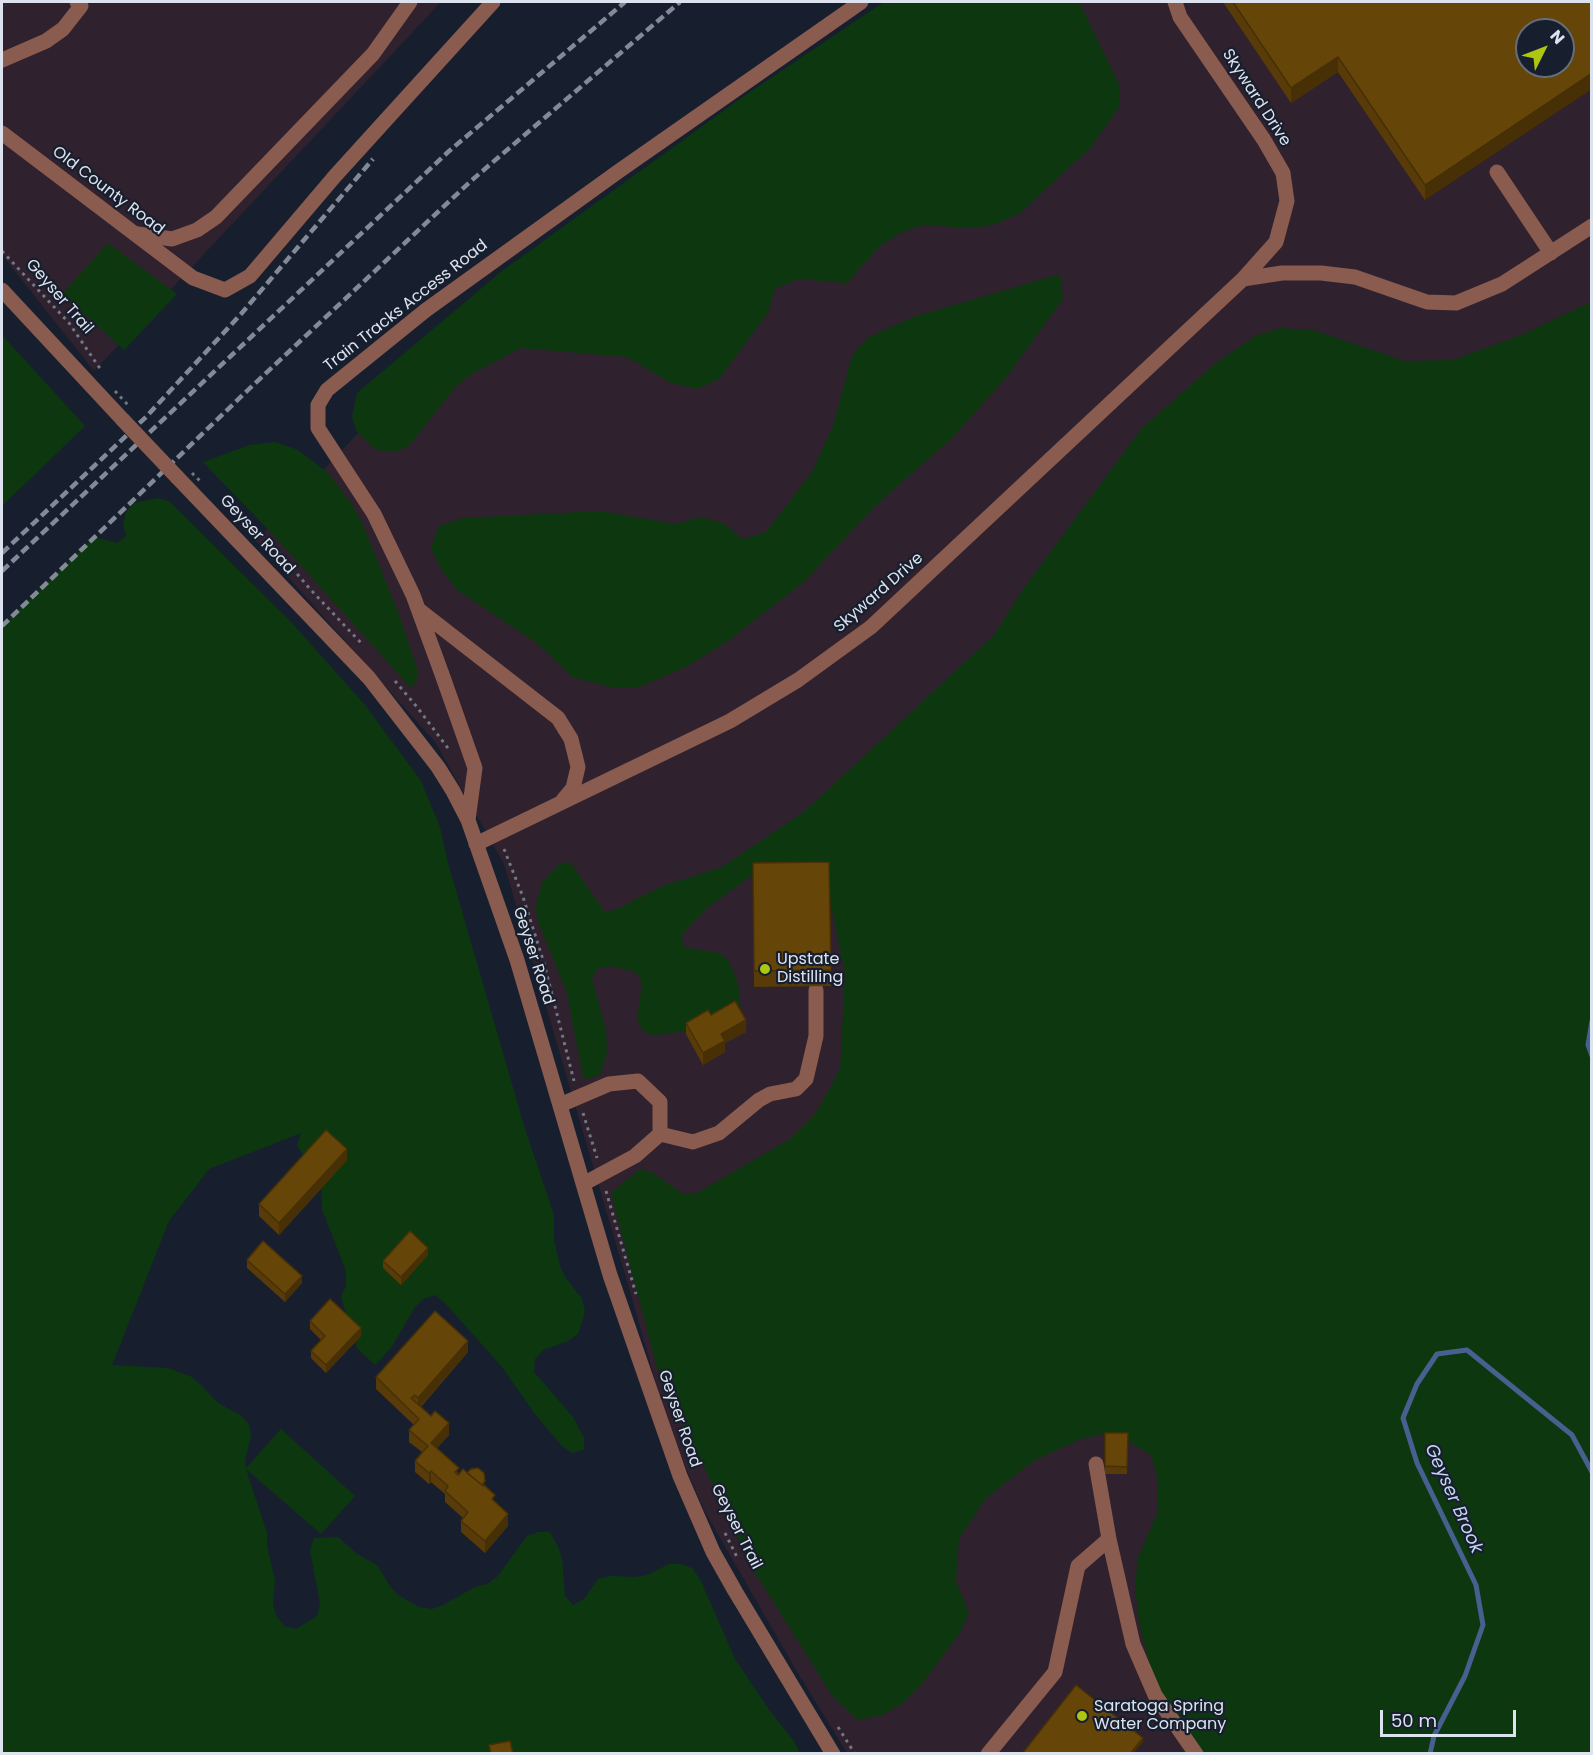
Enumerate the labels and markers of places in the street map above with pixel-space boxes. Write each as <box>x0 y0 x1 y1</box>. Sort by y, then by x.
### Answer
place label: Upstate Distilling <box>777 950 843 988</box>
marker: Upstate Distilling <box>758 962 772 976</box>
place label: Saratoga Spring Water Company <box>1094 1697 1226 1735</box>
marker: Saratoga Spring Water Company <box>1075 1709 1089 1723</box>

